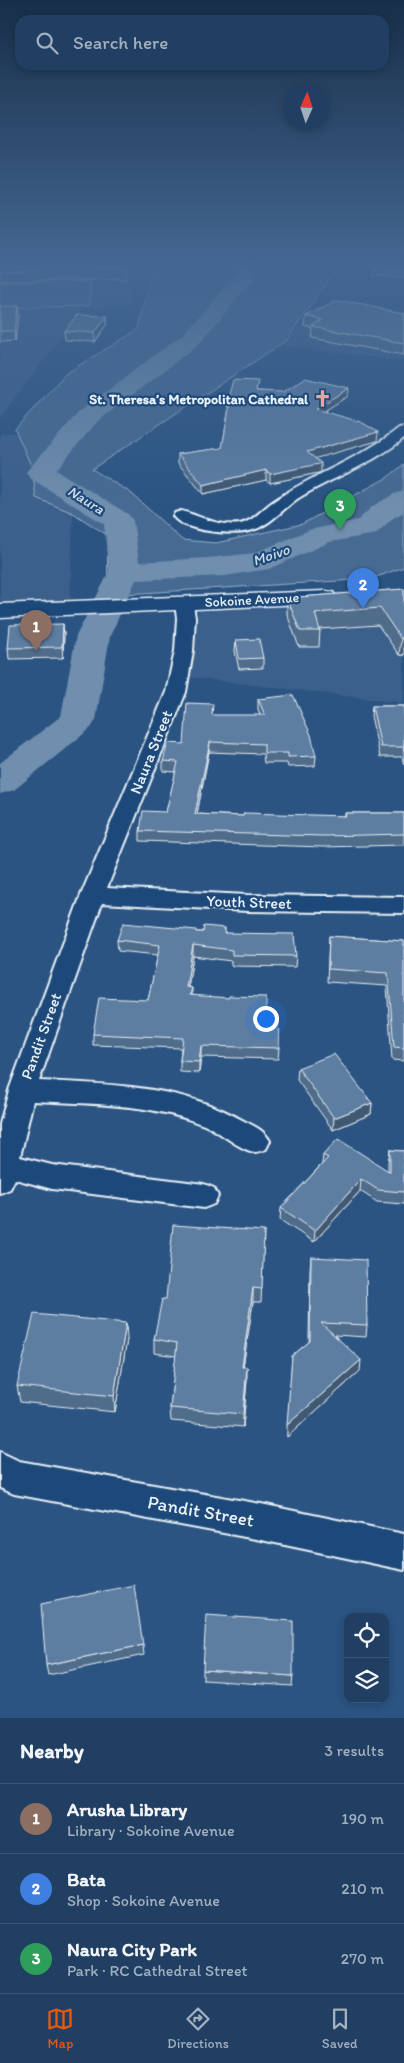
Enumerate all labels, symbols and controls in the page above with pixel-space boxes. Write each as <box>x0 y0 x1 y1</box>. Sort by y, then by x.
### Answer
search box <box>15 15 389 70</box>
icon: search <box>33 29 61 57</box>
text: Search here <box>73 31 168 54</box>
north arrow <box>284 85 329 130</box>
church icon: St. Theresa’s Metropolitan Cathedral <box>312 389 332 409</box>
place label: St. Theresa’s Metropolitan Cathedral <box>89 391 309 408</box>
water label: Naura <box>64 482 108 518</box>
pin: 3 <box>324 489 356 530</box>
water label: Moivo <box>250 540 292 570</box>
pin: 2 <box>347 568 379 609</box>
street label: Sokoine Avenue <box>204 589 300 611</box>
pin: 1 <box>20 610 52 651</box>
street label: Naura Street <box>126 707 176 797</box>
street label: Youth Street <box>206 891 292 913</box>
street label: Pandit Street <box>17 990 65 1082</box>
your location <box>253 1006 279 1032</box>
street label: Pandit Street <box>146 1490 256 1532</box>
map controls <box>344 1613 389 1703</box>
button: locate <box>344 1613 389 1658</box>
button: layers <box>344 1658 389 1703</box>
text: Nearby <box>20 1738 84 1763</box>
text: 3 results <box>324 1741 384 1760</box>
text: Arusha Library <box>67 1798 187 1821</box>
text: 1 <box>32 1809 40 1828</box>
text: 190 m <box>341 1809 384 1828</box>
text: Library · Sokoine Avenue <box>67 1821 235 1840</box>
text: Bata <box>67 1868 106 1891</box>
text: 2 <box>32 1879 40 1898</box>
text: 210 m <box>341 1879 384 1898</box>
text: Shop · Sokoine Avenue <box>67 1891 220 1910</box>
text: Naura City Park <box>67 1938 197 1961</box>
text: 3 <box>32 1949 40 1968</box>
text: 270 m <box>341 1949 384 1968</box>
text: Park · RC Cathedral Street <box>67 1961 247 1980</box>
tab: Map <box>46 2005 74 2052</box>
tab: Directions <box>167 2005 229 2052</box>
tab: Saved <box>322 2005 358 2052</box>

